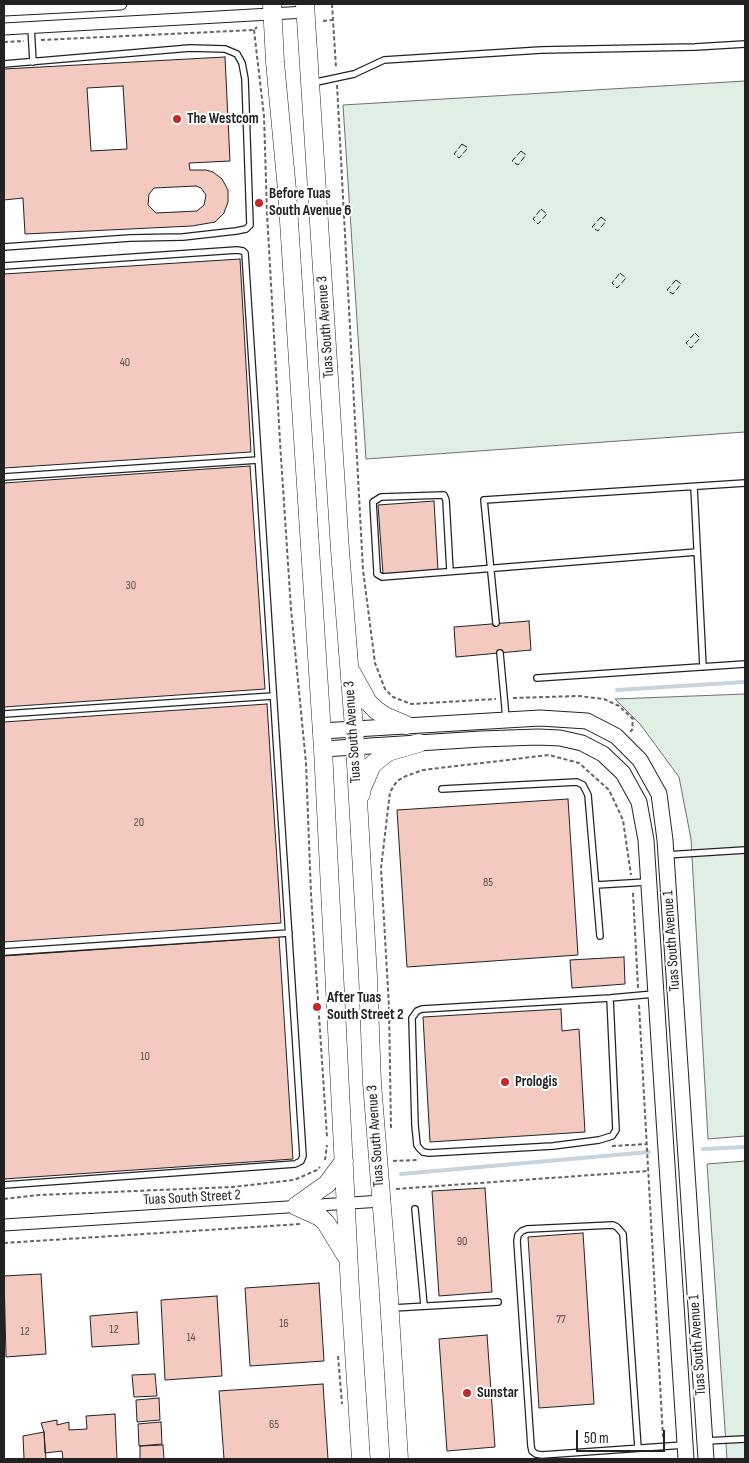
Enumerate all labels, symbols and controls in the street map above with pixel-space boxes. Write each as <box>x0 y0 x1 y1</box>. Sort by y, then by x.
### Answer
place label: The Westcom <box>187 110 259 128</box>
marker: The Westcom <box>171 113 183 125</box>
place label: Before Tuas South Avenue 6 <box>269 185 351 220</box>
marker: Before Tuas South Avenue 6 <box>253 197 265 209</box>
street label: Tuas South Avenue 3 <box>313 275 339 379</box>
house number: 40 <box>120 356 130 370</box>
house number: 30 <box>126 579 136 593</box>
street label: Tuas South Avenue 3 <box>340 680 366 784</box>
house number: 20 <box>134 816 144 830</box>
house number: 85 <box>483 876 493 890</box>
street label: Tuas South Avenue 1 <box>659 890 685 992</box>
place label: After Tuas South Street 2 <box>327 989 404 1024</box>
marker: After Tuas South Street 2 <box>311 1001 323 1013</box>
house number: 10 <box>140 1050 150 1064</box>
place label: Prologis <box>515 1073 557 1091</box>
marker: Prologis <box>499 1076 511 1088</box>
street label: Tuas South Avenue 3 <box>363 1084 389 1188</box>
street label: Tuas South Street 2 <box>143 1186 241 1210</box>
house number: 90 <box>457 1235 467 1249</box>
street label: Tuas South Avenue 1 <box>685 1294 711 1396</box>
house number: 77 <box>556 1313 566 1327</box>
house number: 16 <box>279 1317 289 1331</box>
house number: 12 <box>109 1323 119 1337</box>
house number: 12 <box>20 1325 30 1339</box>
house number: 14 <box>186 1331 196 1345</box>
place label: Sunstar <box>477 1384 518 1402</box>
marker: Sunstar <box>461 1387 473 1399</box>
house number: 65 <box>269 1418 279 1432</box>
scale bar <box>579 1420 668 1452</box>
text: 50 m <box>584 1429 609 1448</box>

